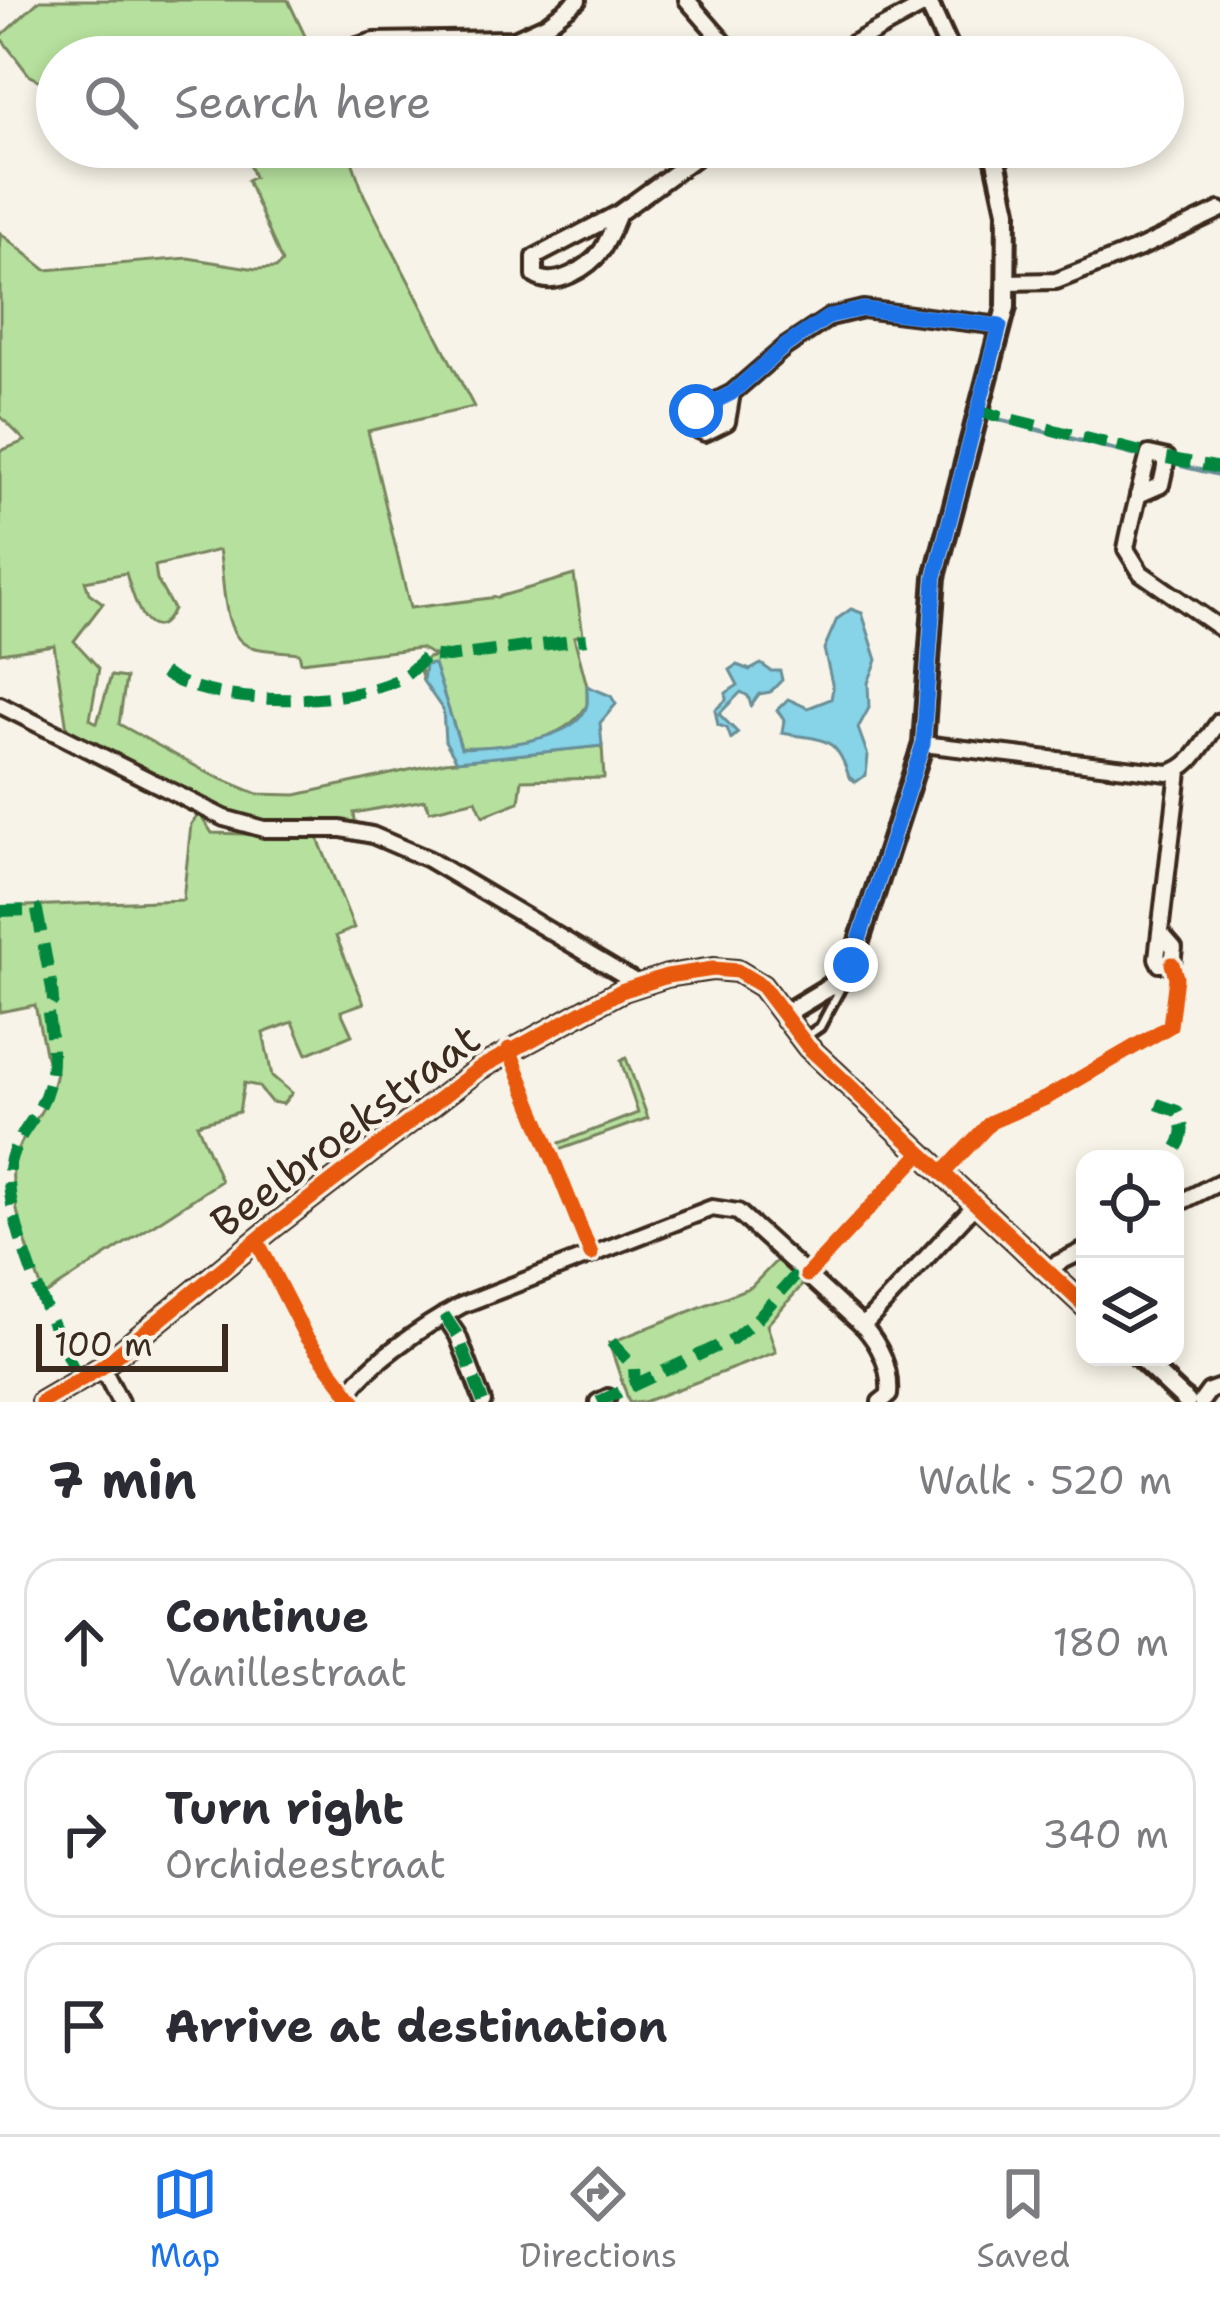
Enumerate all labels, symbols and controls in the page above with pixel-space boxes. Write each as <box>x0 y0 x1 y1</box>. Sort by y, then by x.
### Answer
search box <box>36 36 1184 168</box>
icon: search <box>78 69 144 135</box>
text: Search here <box>174 72 431 132</box>
route start <box>669 384 723 438</box>
route end <box>824 938 878 992</box>
street label: Beelbroekstraat <box>199 1010 491 1250</box>
map controls <box>1076 1150 1184 1366</box>
button: locate <box>1076 1150 1184 1258</box>
button: layers <box>1076 1258 1184 1366</box>
scale bar <box>36 1318 228 1371</box>
text: 100 m <box>54 1322 153 1367</box>
text: 7 min <box>48 1446 197 1514</box>
text: Walk · 520 m <box>918 1454 1172 1506</box>
text: Continue <box>165 1586 369 1646</box>
icon: ahead <box>51 1609 117 1675</box>
text: 180 m <box>1053 1616 1169 1668</box>
text: Vanillestraat <box>165 1646 407 1698</box>
text: Turn right <box>165 1778 404 1838</box>
icon: right <box>51 1801 117 1867</box>
text: 340 m <box>1042 1808 1169 1860</box>
text: Orchideestraat <box>165 1838 446 1890</box>
icon: arrive <box>51 1993 117 2059</box>
text: Arrive at destination <box>165 1996 668 2056</box>
tab: Map <box>150 2161 220 2278</box>
tab: Directions <box>520 2161 677 2278</box>
tab: Saved <box>977 2161 1070 2278</box>

